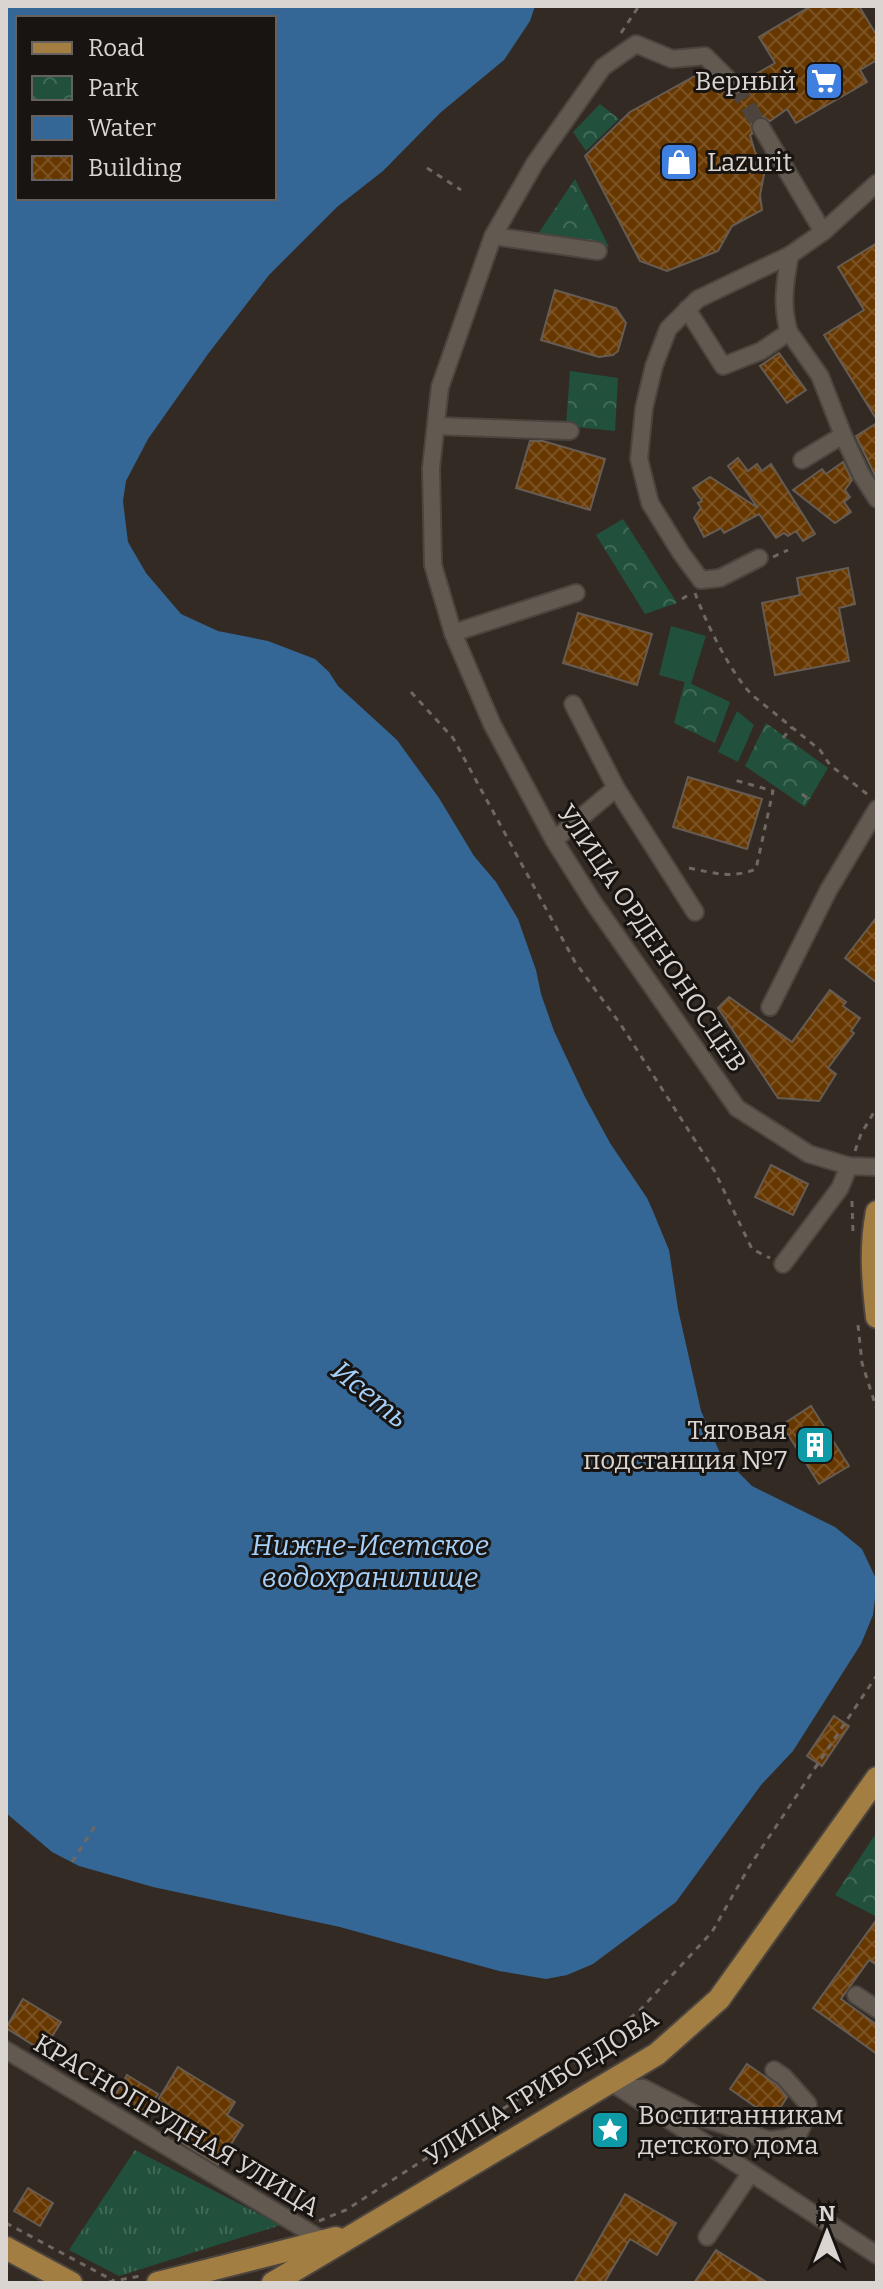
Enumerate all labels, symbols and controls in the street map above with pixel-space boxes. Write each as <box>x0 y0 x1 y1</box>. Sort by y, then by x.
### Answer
legend <box>16 16 276 200</box>
text: Road <box>88 34 144 62</box>
supermarket icon: Верный <box>803 60 845 102</box>
place label: Верный <box>695 66 796 97</box>
text: Park <box>88 74 139 102</box>
text: Water <box>88 114 156 142</box>
shop icon: Lazurit <box>658 141 700 183</box>
place label: Lazurit <box>707 147 793 178</box>
text: Building <box>88 154 182 182</box>
street label: УЛИЦА ОРДЕНОНОСЦЕВ <box>551 799 753 1078</box>
water label: Исеть <box>325 1354 414 1435</box>
place label: Тяговая подстанция №7 <box>583 1415 787 1476</box>
building icon: Тяговая подстанция №7 <box>794 1424 836 1466</box>
water label: Нижне-Исетское водохранилище <box>251 1529 489 1594</box>
street label: УЛИЦА ГРИБОЕДОВА <box>419 2002 664 2172</box>
street label: КРАСНОПРУДНАЯ УЛИЦА <box>28 2028 326 2223</box>
place label: Воспитанникам детского дома <box>638 2100 843 2161</box>
place icon: Воспитанникам детского дома <box>589 2109 631 2151</box>
north arrow <box>787 2193 867 2273</box>
text: N <box>819 2200 836 2227</box>

